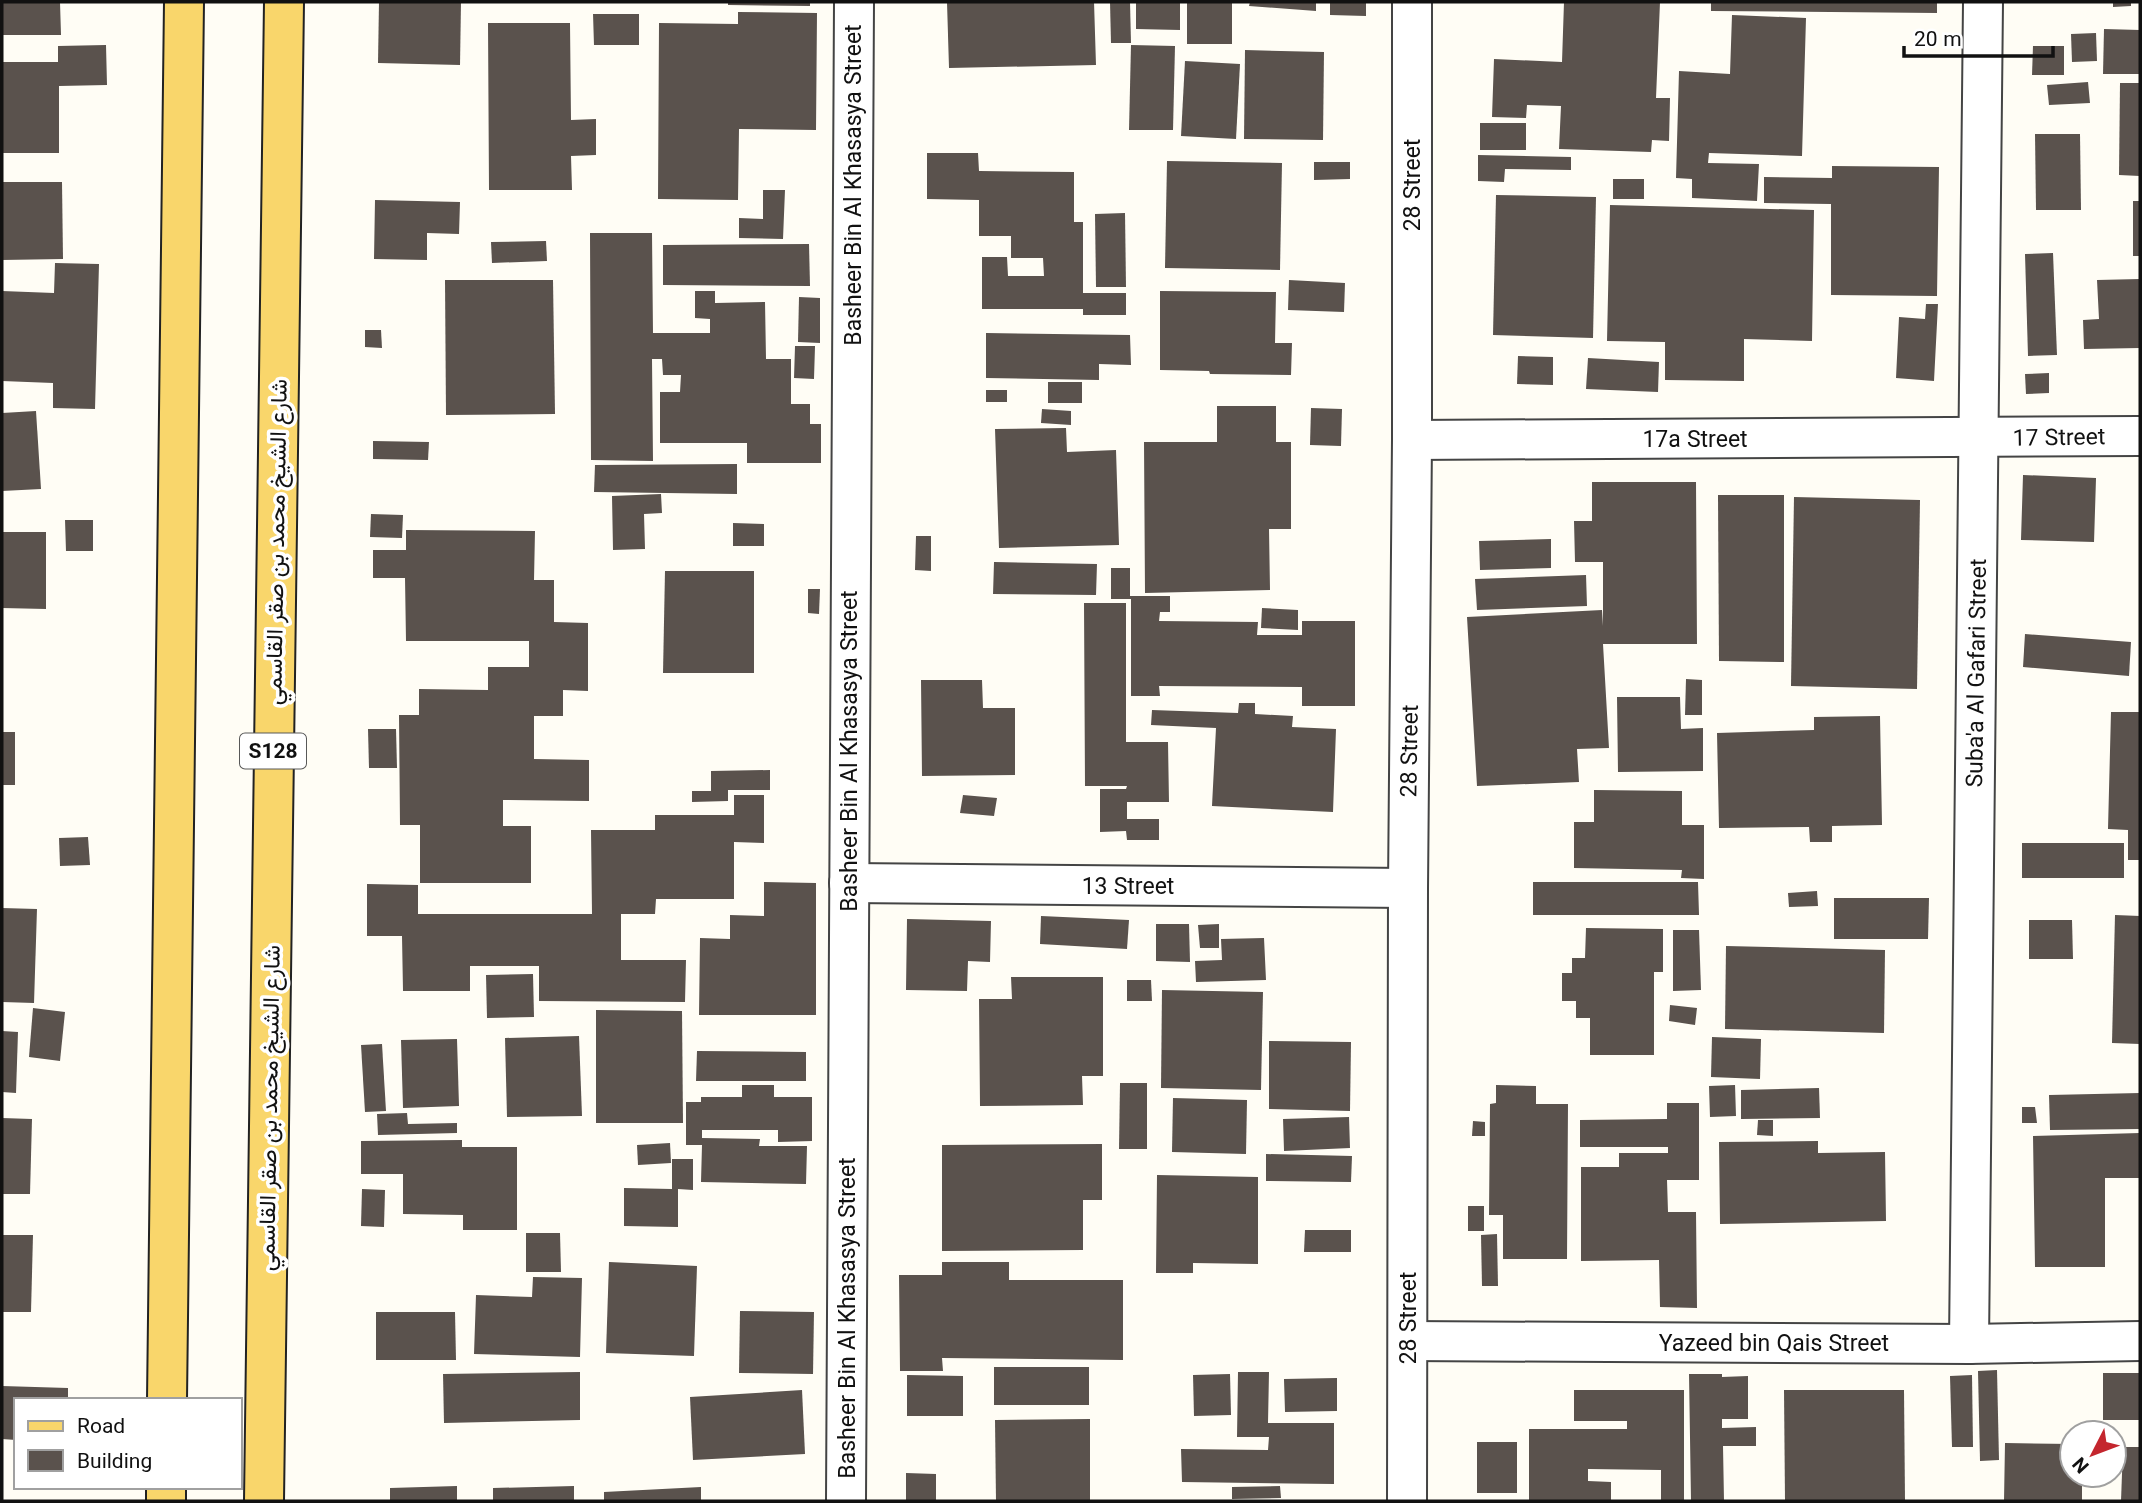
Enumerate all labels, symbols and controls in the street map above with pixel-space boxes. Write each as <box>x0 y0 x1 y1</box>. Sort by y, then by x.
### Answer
scale bar <box>1904 14 2053 58</box>
street label: Basheer Bin Al Khasasya Street <box>837 24 873 346</box>
text: 20 m <box>1914 24 1962 57</box>
street label: 28 Street <box>1396 139 1432 231</box>
street label: شارع الشيخ محمد بن صقر القاسمي <box>257 379 299 705</box>
street label: 17 Street <box>2012 420 2106 458</box>
street label: 17a Street <box>1642 423 1748 459</box>
street label: Suba'a Al Gafari Street <box>1958 558 1998 788</box>
street label: Basheer Bin Al Khasasya Street <box>833 590 869 912</box>
street label: 28 Street <box>1392 704 1430 798</box>
road number: S128 <box>240 734 306 768</box>
street label: 13 Street <box>1082 870 1174 906</box>
street label: شارع الشيخ محمد بن صقر القاسمي <box>250 945 292 1271</box>
street label: Basheer Bin Al Khasasya Street <box>831 1157 867 1479</box>
street label: 28 Street <box>1392 1272 1428 1364</box>
street label: Yazeed bin Qais Street <box>1659 1327 1889 1363</box>
legend <box>14 1398 242 1489</box>
text: Road <box>77 1411 125 1444</box>
north arrow <box>2058 1419 2128 1489</box>
text: Building <box>77 1446 152 1479</box>
text: N <box>2067 1449 2097 1478</box>

